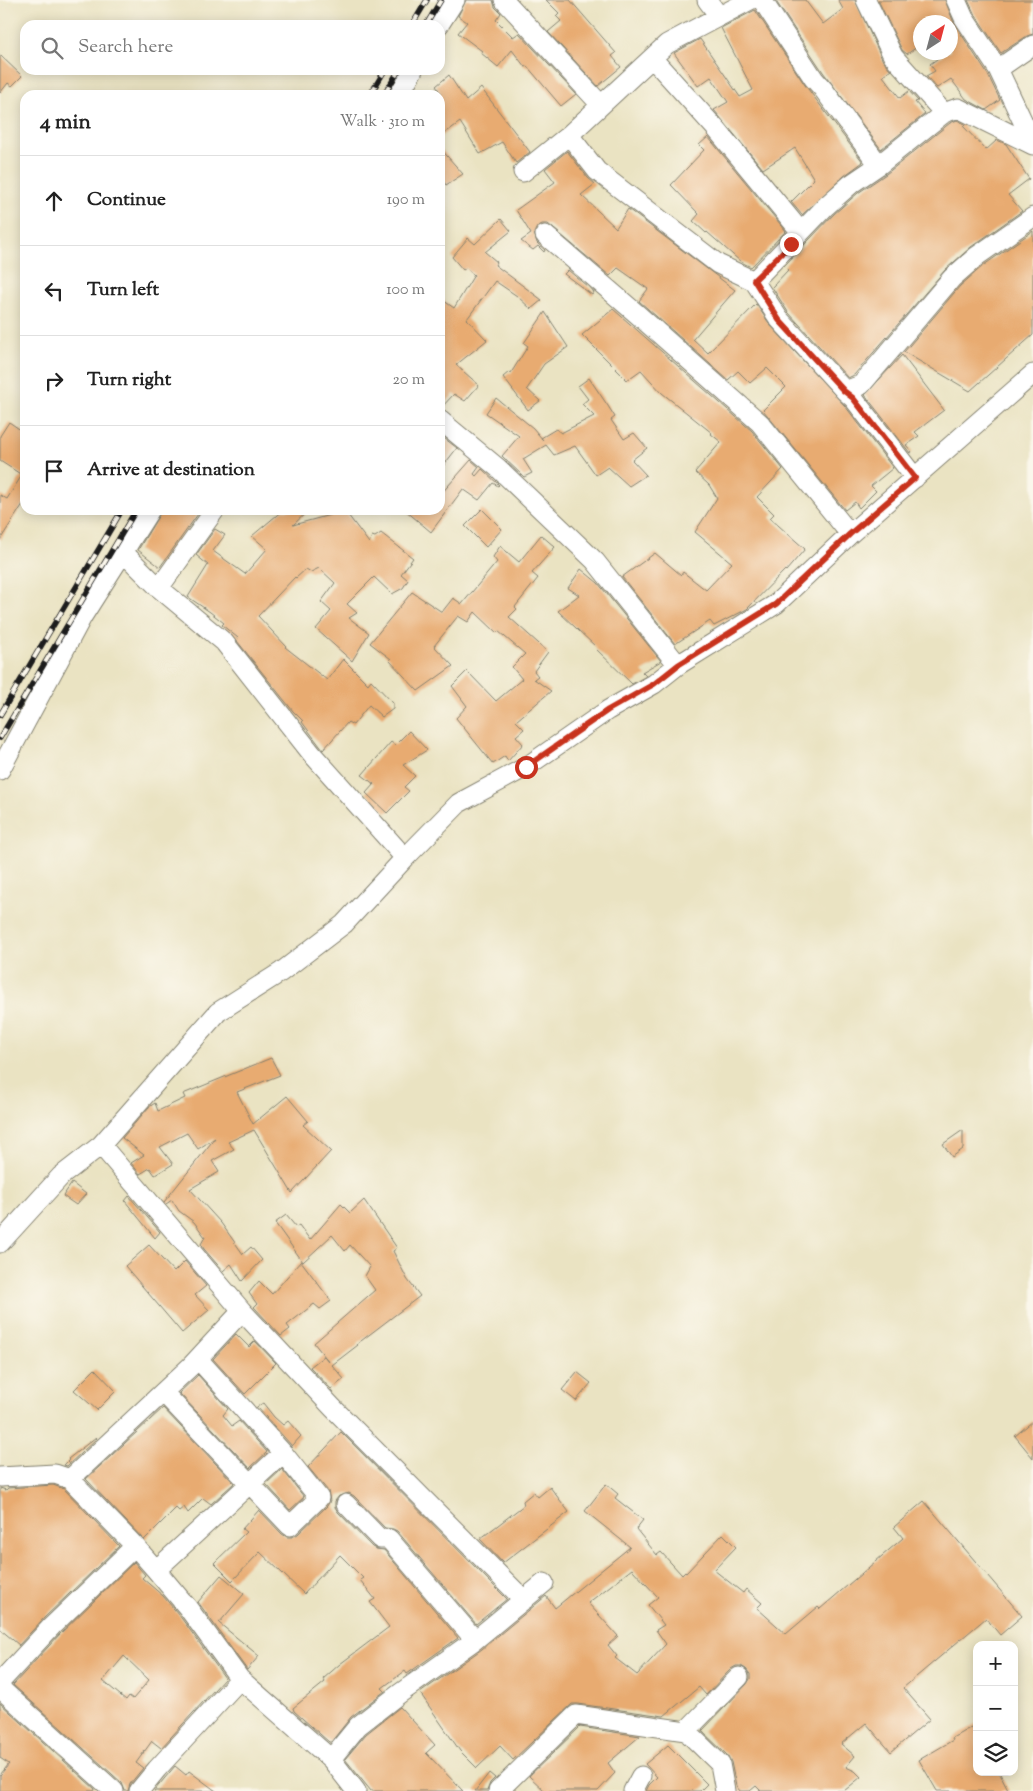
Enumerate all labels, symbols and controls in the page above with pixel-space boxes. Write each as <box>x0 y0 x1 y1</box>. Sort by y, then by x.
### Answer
north arrow <box>913 15 958 60</box>
search box <box>20 20 445 75</box>
icon: search <box>38 34 66 62</box>
text: Search here <box>78 34 173 61</box>
text: 4 min <box>40 108 91 138</box>
text: Walk · 310 m <box>340 111 425 134</box>
icon: ahead <box>40 187 68 215</box>
text: Continue <box>87 187 166 214</box>
text: 190 m <box>387 189 425 212</box>
route end <box>780 233 803 256</box>
icon: left <box>40 277 68 305</box>
text: Turn left <box>87 277 159 304</box>
text: 100 m <box>386 279 425 302</box>
icon: right <box>40 367 68 395</box>
text: Turn right <box>87 367 171 394</box>
text: 20 m <box>392 369 425 392</box>
icon: arrive <box>40 457 68 485</box>
text: Arrive at destination <box>87 457 255 484</box>
route start <box>515 756 538 779</box>
map controls <box>973 1641 1018 1776</box>
button: + <box>973 1641 1018 1686</box>
button: − <box>973 1686 1018 1731</box>
button: layers <box>973 1731 1018 1776</box>

